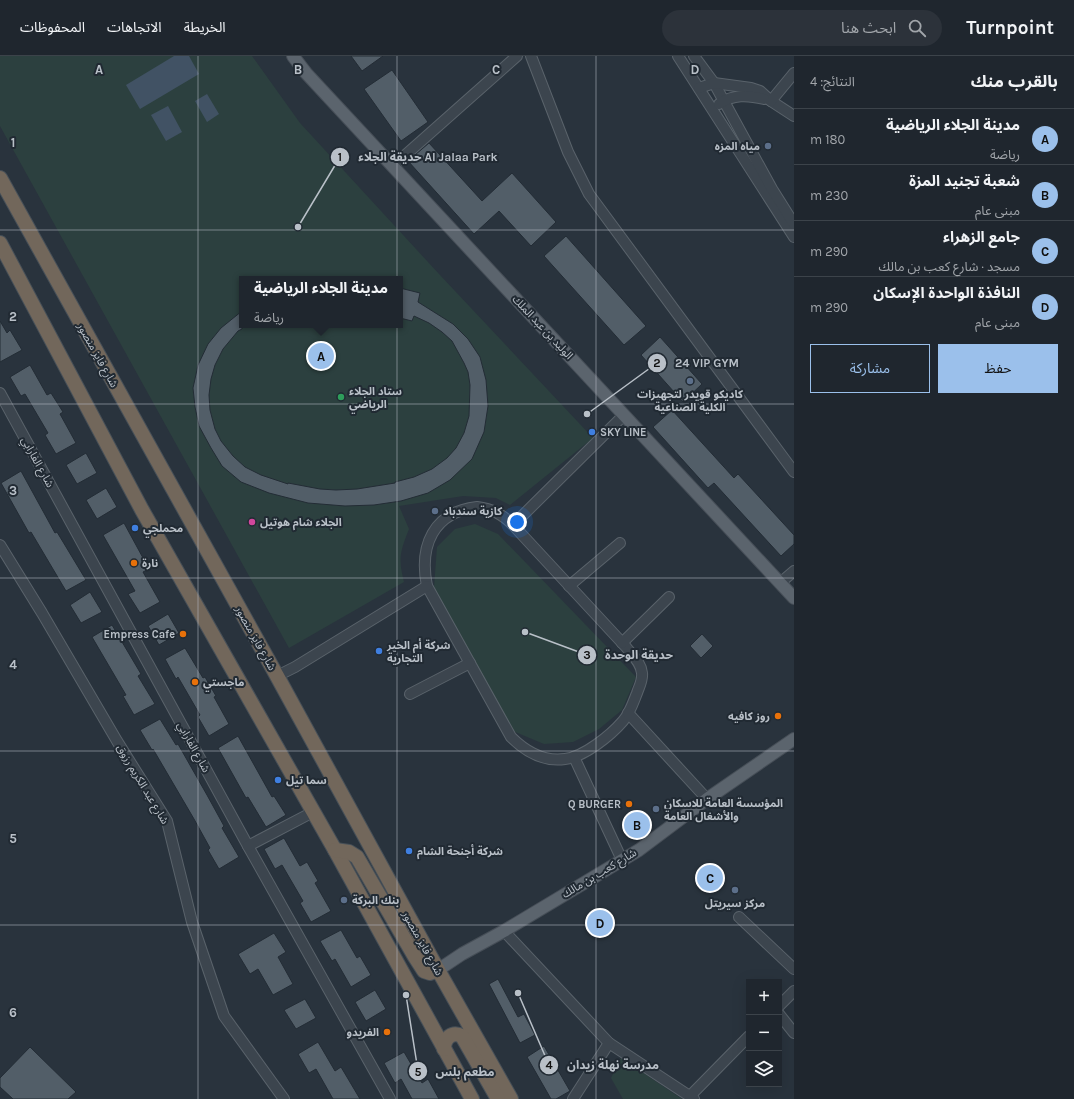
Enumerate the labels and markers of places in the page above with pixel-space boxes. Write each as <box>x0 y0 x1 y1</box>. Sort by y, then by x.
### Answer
place label: مياه المزه <box>715 140 760 153</box>
marker: مياه المزه <box>763 141 773 151</box>
callout: حديقة الجلاء Al Jalaa Park <box>330 145 505 169</box>
pin: A <box>308 341 334 371</box>
callout: 24 VIP GYM <box>647 351 747 375</box>
marker: كاديكو قويدر لتجهيزات الكلية الصناعية <box>685 376 695 386</box>
place label: ستاد الجلاء الرياضي <box>349 385 402 414</box>
place label: كاديكو قويدر لتجهيزات الكلية الصناعية <box>637 388 744 414</box>
marker: ستاد الجلاء الرياضي <box>336 392 346 402</box>
place label: SKY LINE <box>600 426 647 439</box>
marker: SKY LINE <box>587 427 597 437</box>
place label: كازية سندباد <box>443 505 503 518</box>
marker: كازية سندباد <box>430 506 440 516</box>
place label: الجلاء شام هوتيل <box>260 516 342 531</box>
marker: الجلاء شام هوتيل <box>247 517 257 527</box>
place label: محملجي <box>143 522 183 538</box>
marker: محملجي <box>130 523 140 533</box>
place label: نارة <box>142 557 158 570</box>
marker: نارة <box>129 558 139 568</box>
place label: Empress Cafe <box>104 628 175 641</box>
marker: Empress Cafe <box>178 629 188 639</box>
place label: شركة أم الخير التجارية <box>386 638 451 665</box>
callout: حديقة الوحدة <box>577 643 681 667</box>
marker: شركة أم الخير التجارية <box>374 646 384 656</box>
place label: ماجستي <box>203 676 244 692</box>
marker: ماجستي <box>190 677 200 687</box>
place label: روز كافيه <box>728 710 770 723</box>
marker: روز كافيه <box>773 711 783 721</box>
place label: سما تيل <box>286 774 327 787</box>
marker: سما تيل <box>273 775 283 785</box>
place label: المؤسسة العامة للاسكان والأشغال العامة <box>664 797 783 823</box>
place label: Q BURGER <box>568 798 621 811</box>
marker: Q BURGER <box>624 799 634 809</box>
marker: المؤسسة العامة للاسكان والأشغال العامة <box>651 804 661 814</box>
pin: B <box>624 810 650 840</box>
place label: شركة أجنحة الشام <box>417 844 503 860</box>
marker: شركة أجنحة الشام <box>404 846 414 856</box>
pin: C <box>697 863 723 893</box>
marker: مركز سيريتل <box>730 885 740 895</box>
place label: بنك البركة <box>352 894 399 907</box>
marker: بنك البركة <box>339 895 349 905</box>
place label: مركز سيريتل <box>705 897 765 910</box>
pin: D <box>587 908 613 938</box>
place label: الفريدو <box>347 1026 379 1039</box>
marker: الفريدو <box>382 1027 392 1037</box>
callout: مدرسة نهلة زيدان <box>539 1053 667 1077</box>
callout: مطعم بلس <box>408 1059 503 1083</box>

